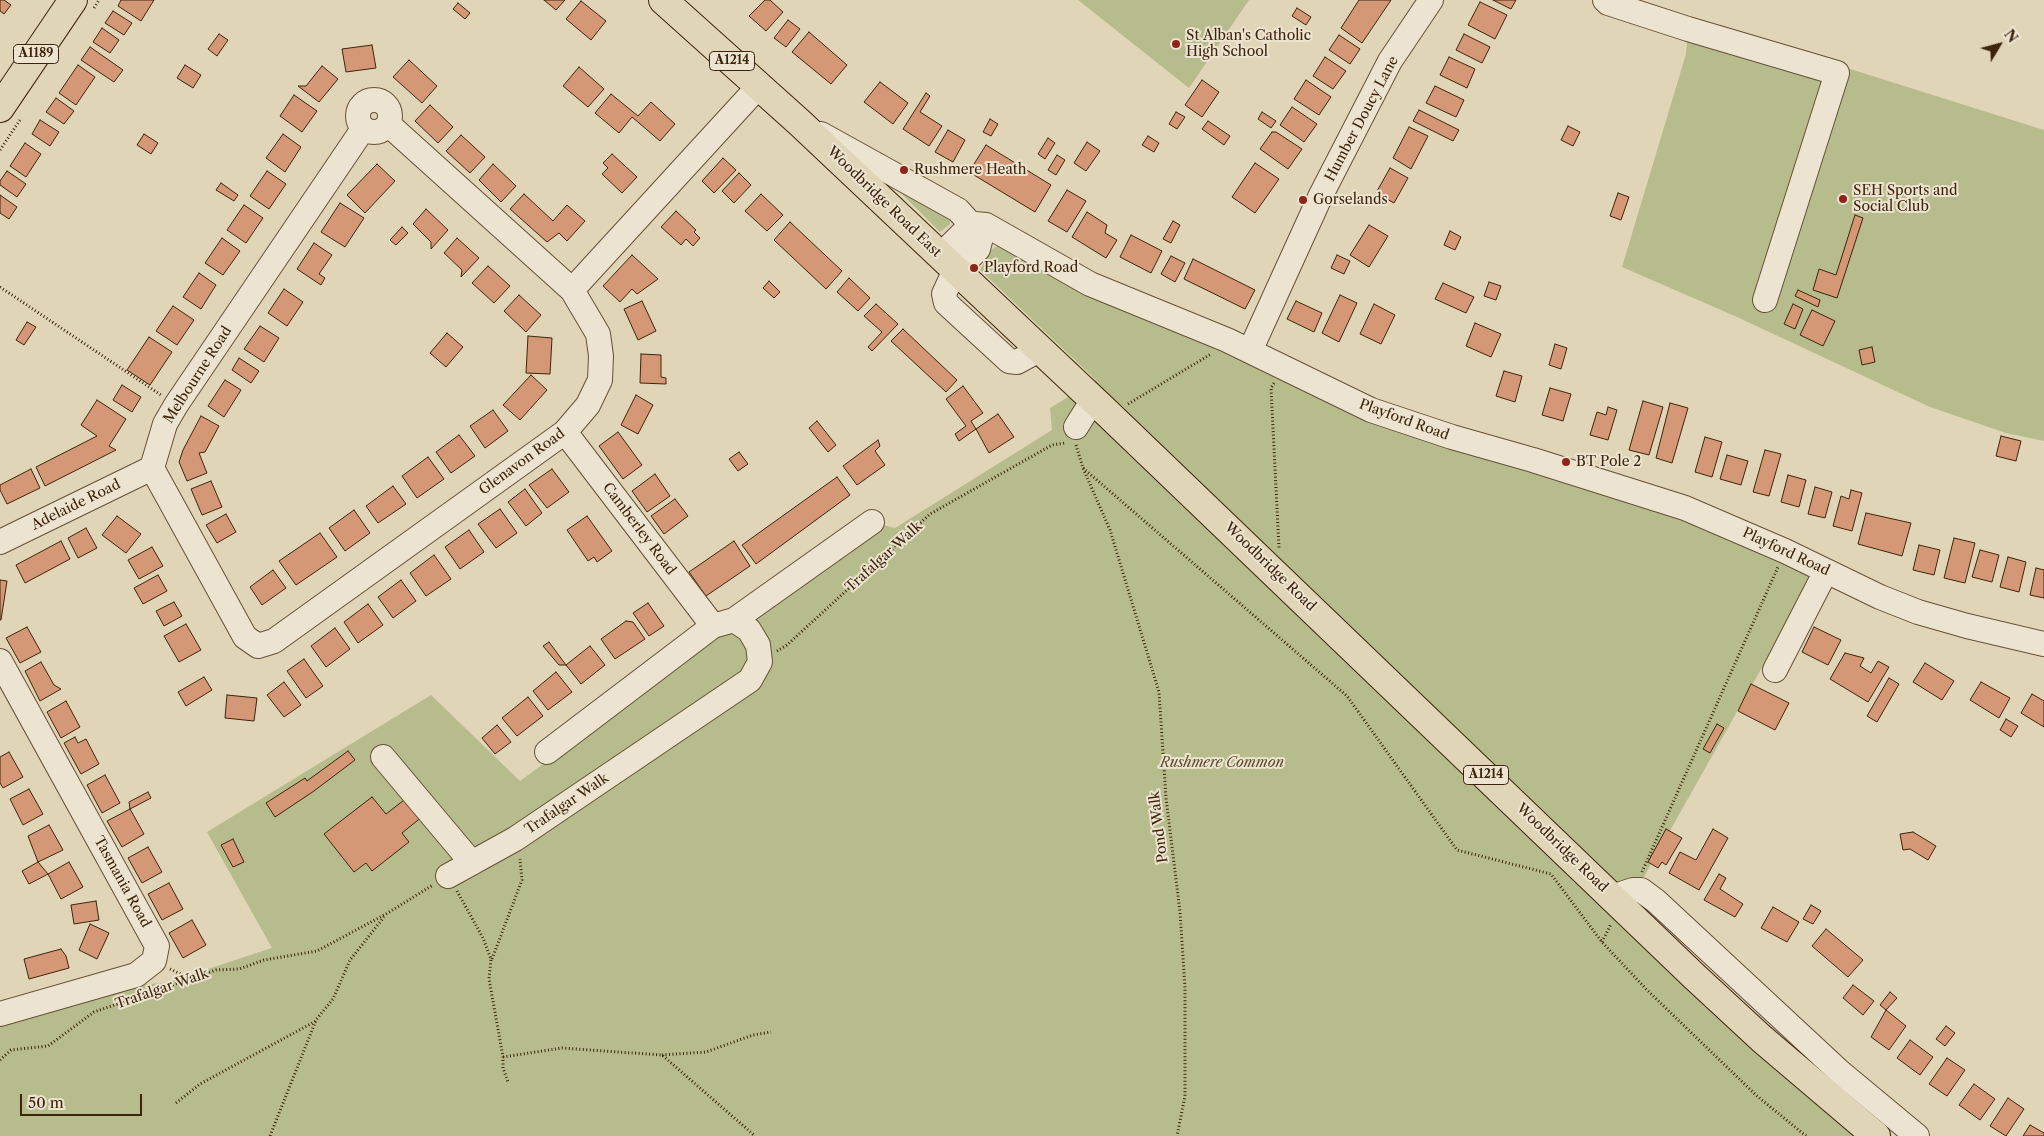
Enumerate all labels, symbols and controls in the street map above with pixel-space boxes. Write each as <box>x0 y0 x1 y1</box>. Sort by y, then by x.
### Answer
north arrow <box>1974 20 2024 70</box>
text: N <box>2000 26 2022 46</box>
place label: St Alban's Catholic High School <box>1186 28 1311 60</box>
marker: St Alban's Catholic High School <box>1170 38 1182 50</box>
road number: A1189 <box>14 44 58 64</box>
road number: A1214 <box>710 51 754 70</box>
street label: Humber Doucy Lane <box>1322 53 1402 185</box>
street label: Woodbridge Road East <box>823 143 945 261</box>
place label: Rushmere Heath <box>914 162 1026 178</box>
marker: Rushmere Heath <box>898 164 910 176</box>
place label: SEH Sports and Social Club <box>1853 183 1958 216</box>
place label: Gorselands <box>1313 192 1388 208</box>
marker: SEH Sports and Social Club <box>1837 193 1849 205</box>
marker: Gorselands <box>1297 194 1309 206</box>
place label: Playford Road <box>984 260 1078 276</box>
marker: Playford Road <box>968 262 980 274</box>
street label: Melbourne Road <box>160 323 236 427</box>
street label: Playford Road <box>1357 396 1451 444</box>
street label: Glenavon Road <box>476 425 568 499</box>
place label: BT Pole 2 <box>1576 454 1641 470</box>
marker: BT Pole 2 <box>1560 456 1572 468</box>
street label: Adelaide Road <box>29 476 123 534</box>
street label: Camberley Road <box>599 480 679 578</box>
street label: Trafalgar Walk <box>842 518 926 596</box>
street label: Woodbridge Road <box>1221 519 1319 615</box>
street label: Playford Road <box>1740 524 1832 580</box>
park label: Rushmere Common <box>1160 755 1284 771</box>
road number: A1214 <box>1464 766 1508 784</box>
street label: Trafalgar Walk <box>522 770 612 838</box>
street label: Pond Walk <box>1146 790 1172 864</box>
street label: Woodbridge Road <box>1513 800 1611 896</box>
street label: Tasmania Road <box>90 833 154 931</box>
street label: Trafalgar Walk <box>113 965 211 1013</box>
scale bar <box>22 1084 145 1116</box>
text: 50 m <box>28 1093 64 1112</box>

